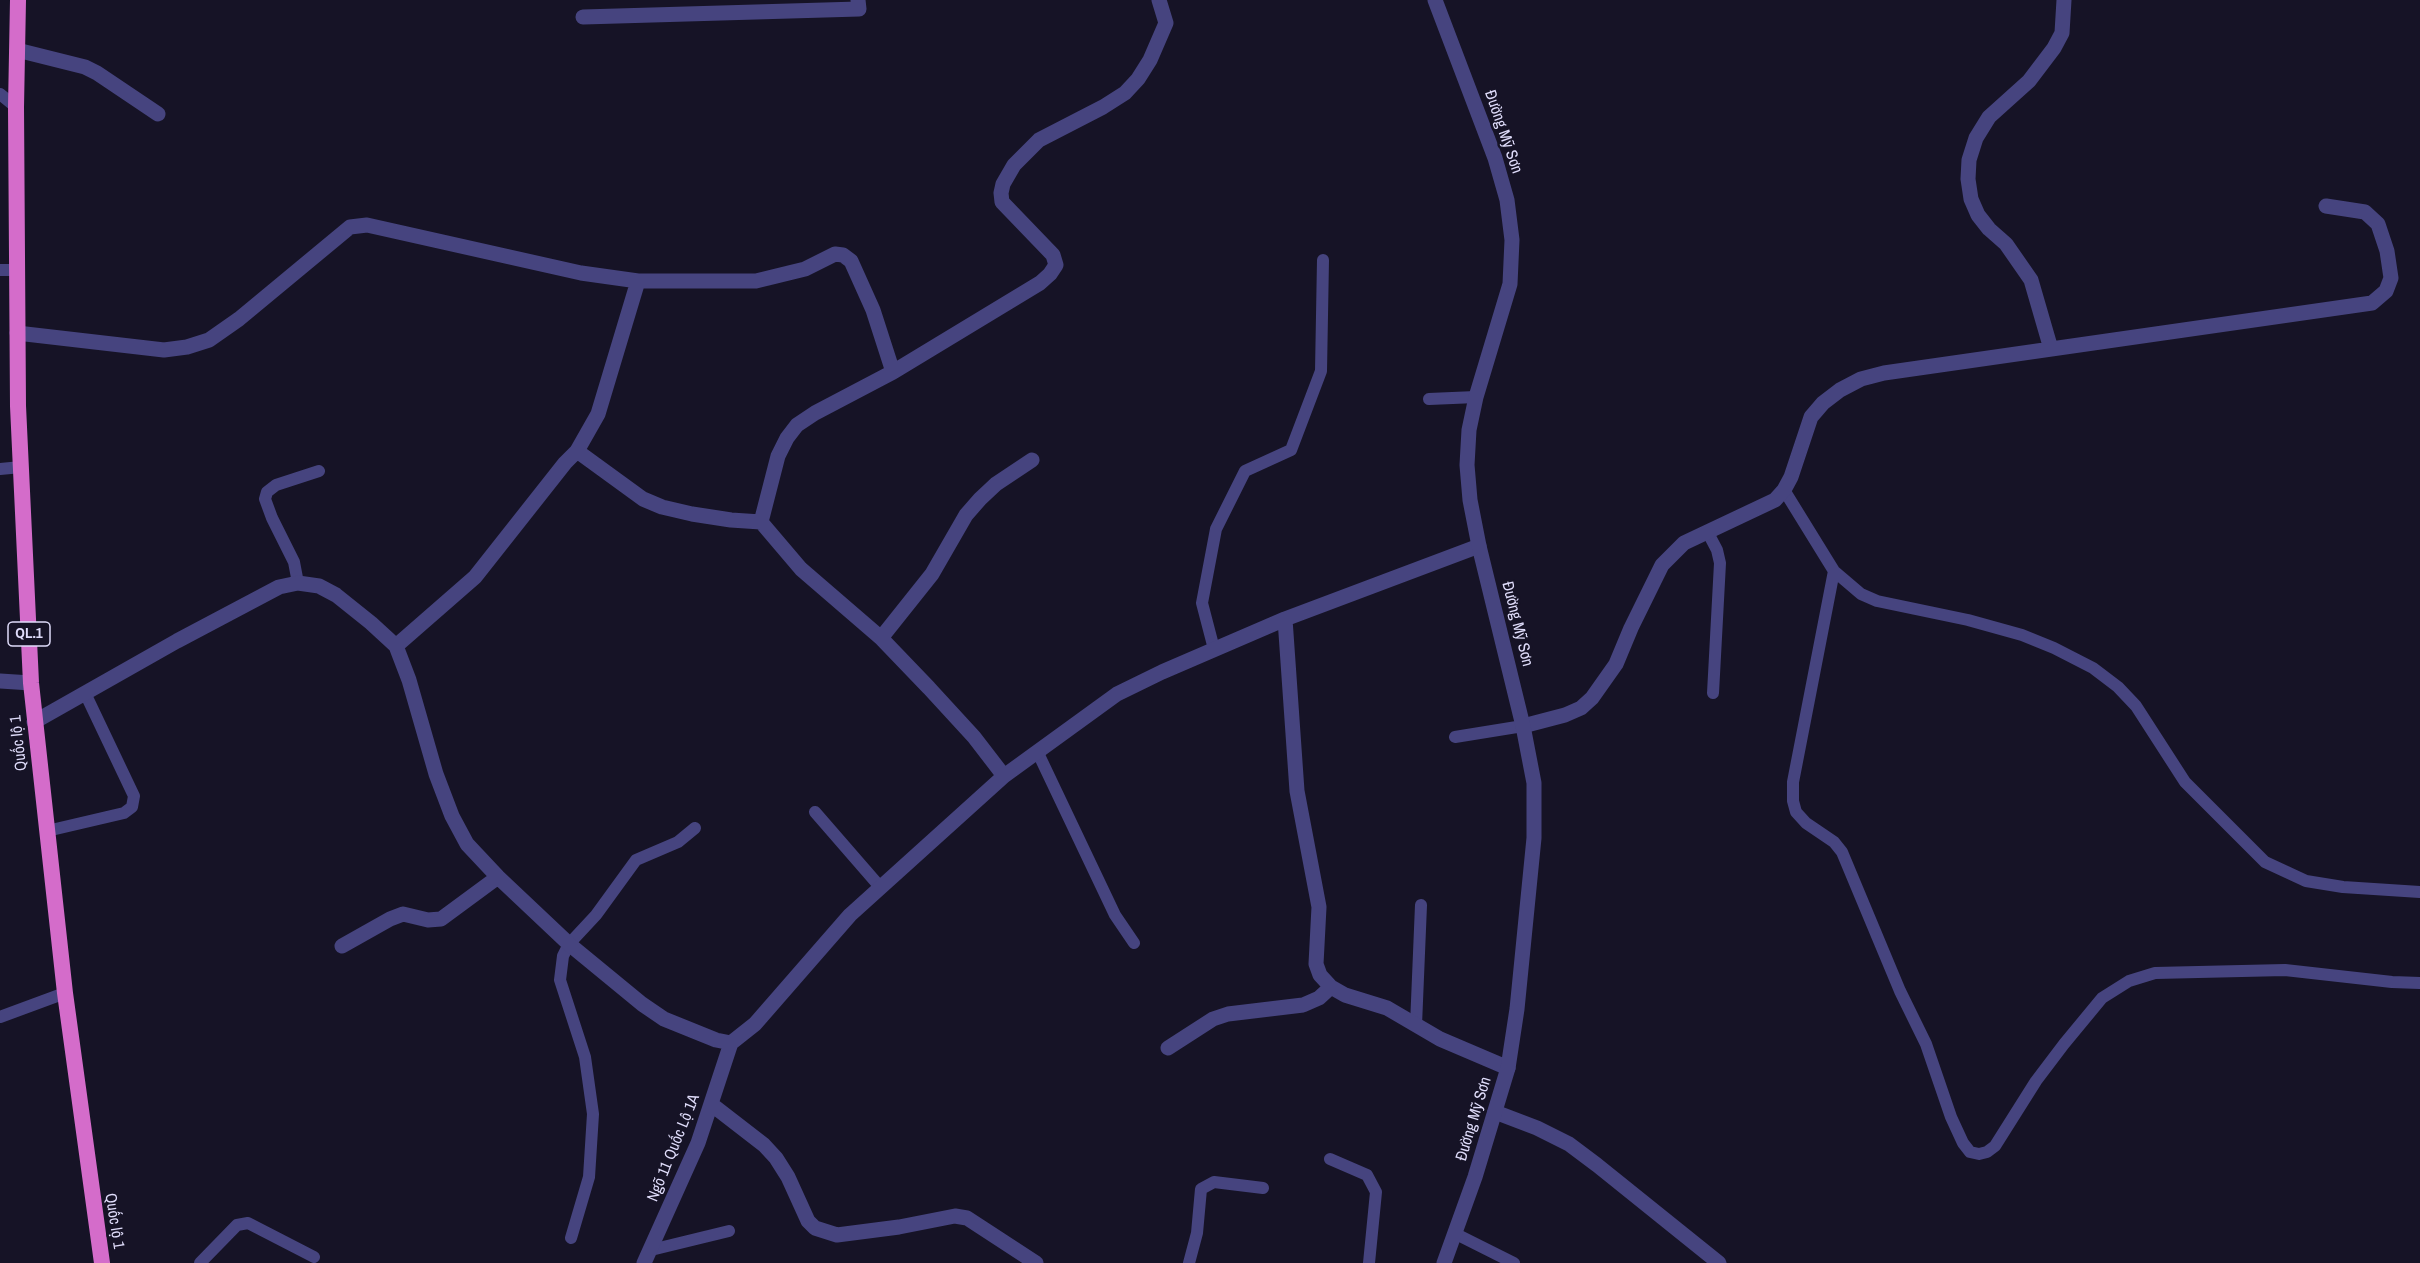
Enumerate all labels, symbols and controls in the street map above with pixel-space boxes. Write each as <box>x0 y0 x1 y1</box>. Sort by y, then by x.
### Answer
street label: Đường Mỹ Sơn <box>1480 88 1526 176</box>
street label: Đường Mỹ Sơn <box>1497 580 1537 668</box>
road number: QL.1 <box>8 622 50 646</box>
street label: Quốc lộ 1 <box>7 714 31 772</box>
street label: Đường Mỹ Sơn <box>1452 1075 1496 1163</box>
street label: Ngõ 11 Quốc Lộ 1A <box>644 1091 704 1205</box>
street label: Quốc lộ 1 <box>100 1192 128 1250</box>

